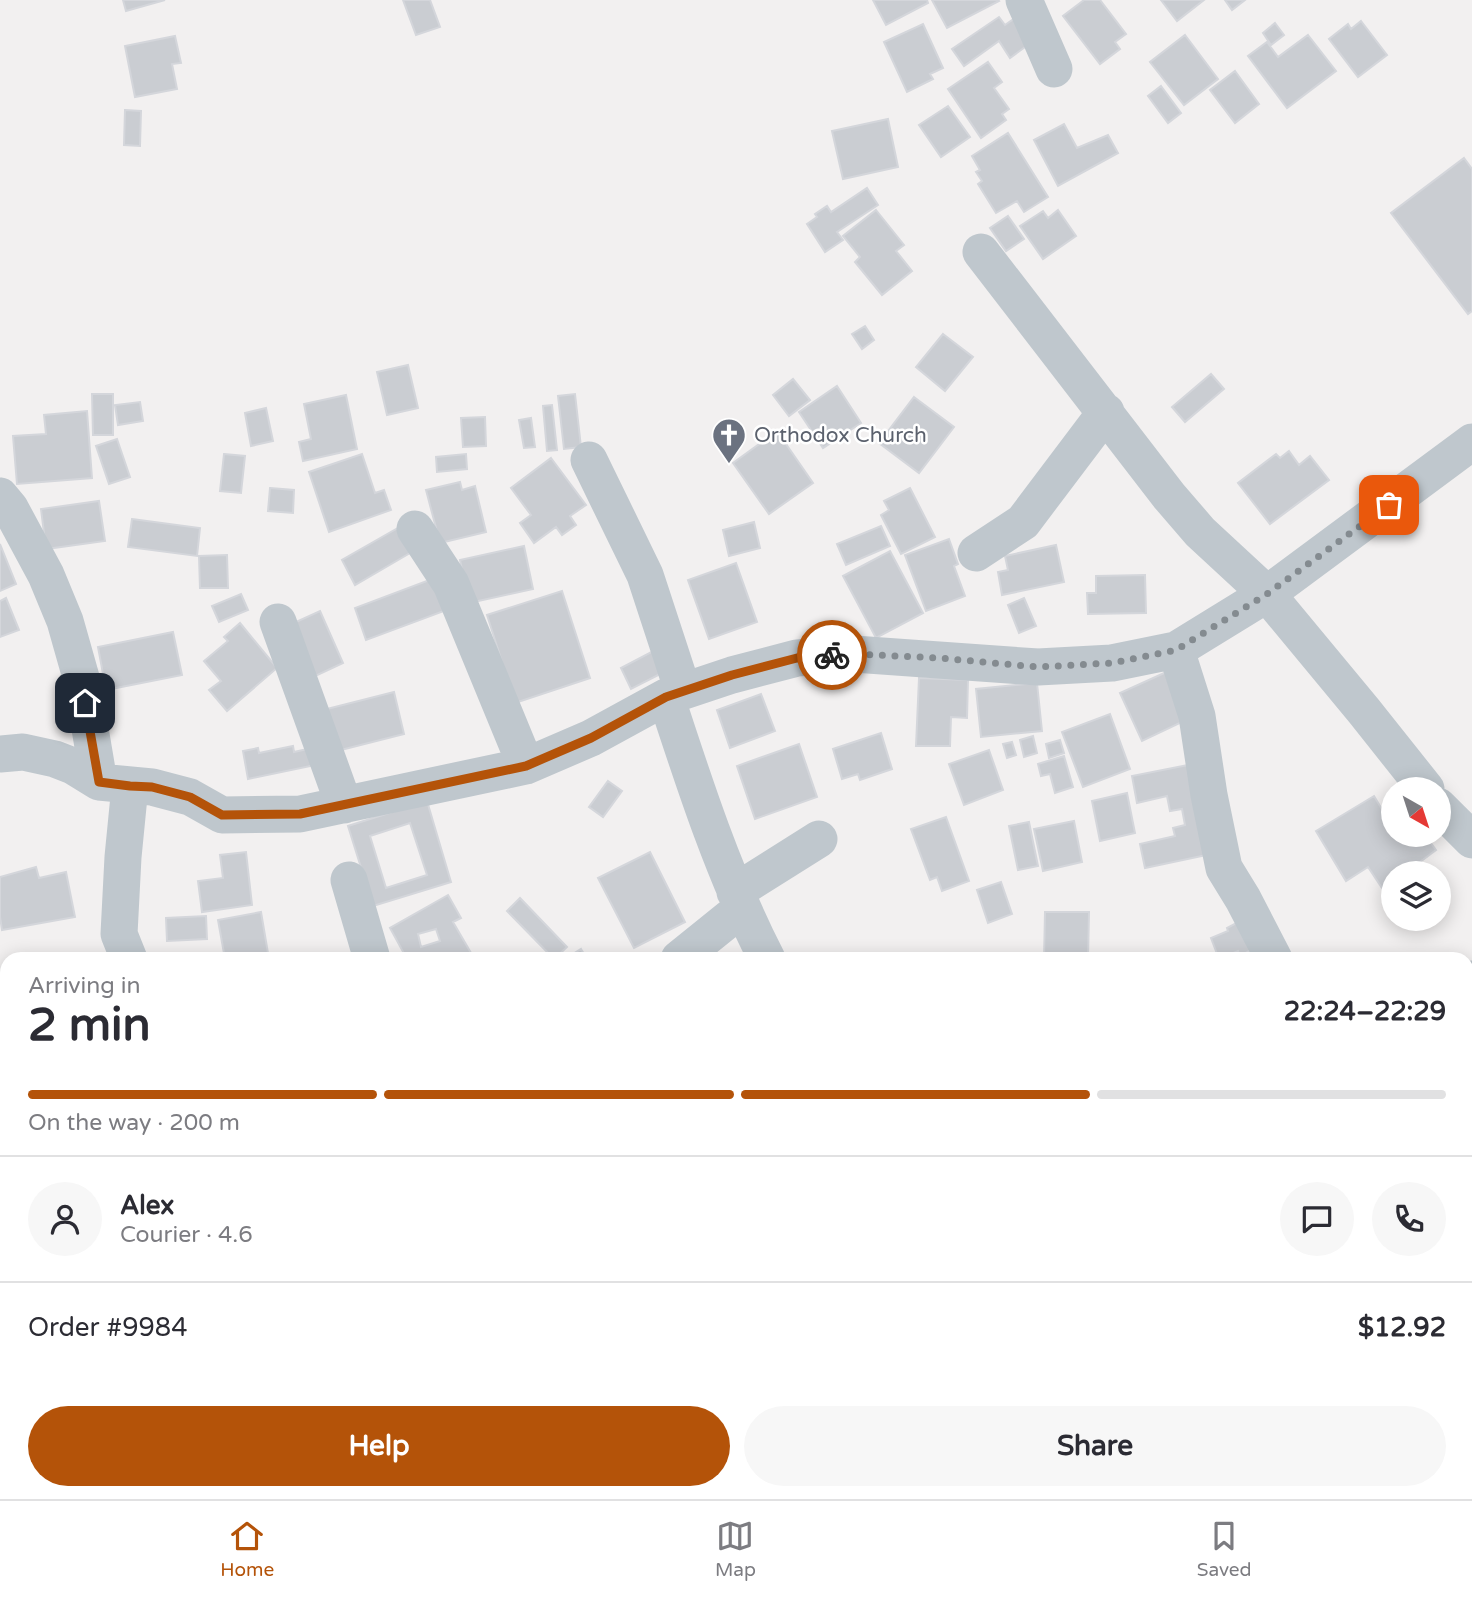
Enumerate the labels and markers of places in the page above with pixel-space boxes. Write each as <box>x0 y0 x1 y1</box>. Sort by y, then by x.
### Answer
church icon: Orthodox Church <box>710 416 748 465</box>
place label: Orthodox Church <box>754 423 927 448</box>
pin <box>1359 475 1419 535</box>
pin <box>55 673 115 733</box>

